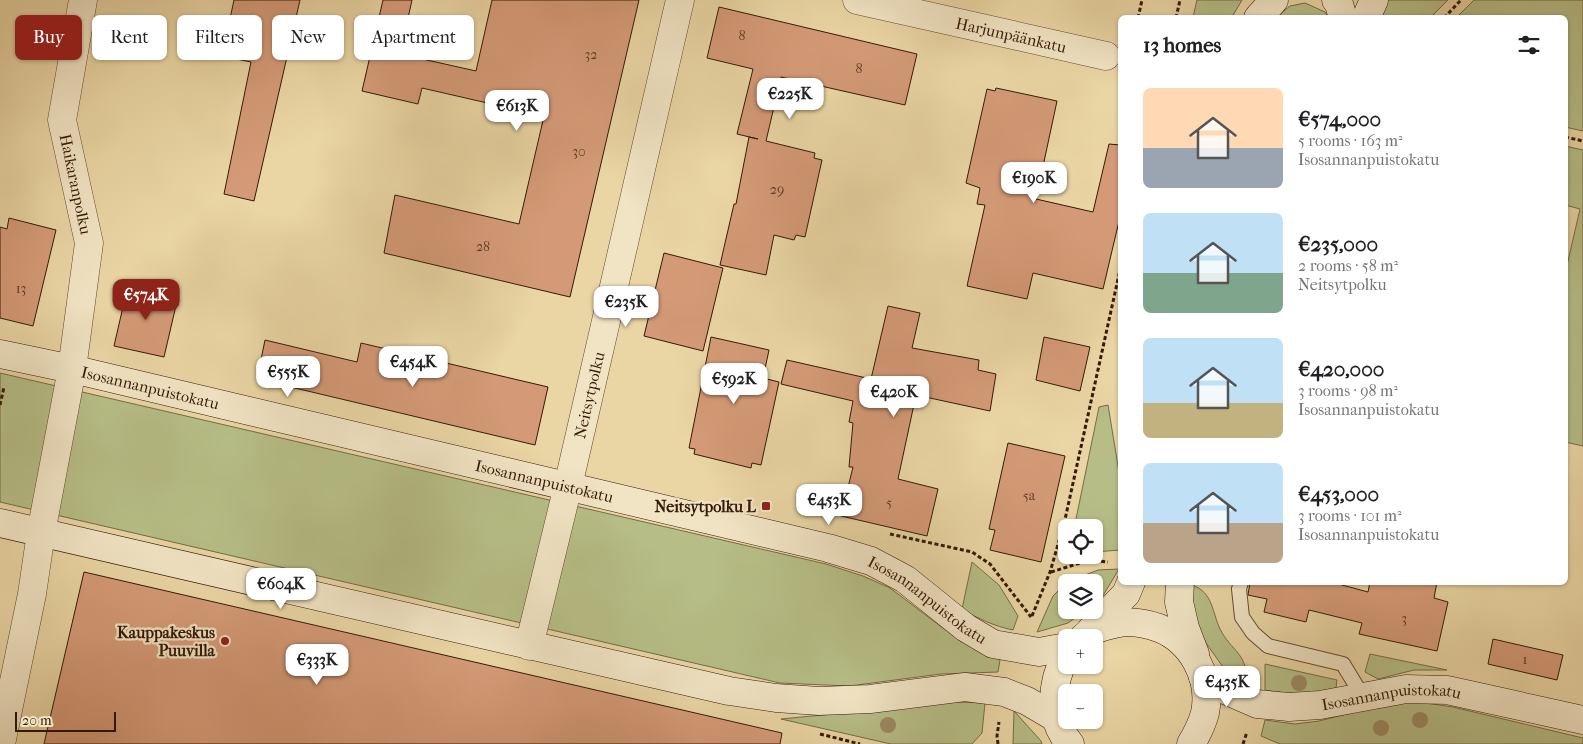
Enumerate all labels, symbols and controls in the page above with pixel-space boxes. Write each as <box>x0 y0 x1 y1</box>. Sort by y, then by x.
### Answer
street label: Harjunpäänkatu <box>954 14 1068 57</box>
chip: Buy <box>15 15 82 60</box>
chip: Rent <box>92 15 167 60</box>
chip: Filters <box>177 15 262 60</box>
chip: New <box>272 15 344 60</box>
chip: Apartment <box>354 15 474 60</box>
house number: 8 <box>738 27 746 44</box>
icon: filters <box>1515 31 1543 59</box>
text: 13 homes <box>1143 33 1221 57</box>
house number: 32 <box>585 46 597 63</box>
house number: 8 <box>855 60 863 77</box>
pin: €225K <box>755 78 825 120</box>
text: €225K <box>768 84 812 103</box>
pin: €613K <box>482 90 552 132</box>
text: €613K <box>496 96 538 115</box>
text: €574,000 <box>1298 107 1381 131</box>
icon: home <box>1183 108 1243 168</box>
text: 5 rooms · 163 m² <box>1298 131 1403 150</box>
street label: Haikaranpolku <box>56 132 95 236</box>
house number: 30 <box>572 143 586 160</box>
text: Isosannanpuistokatu <box>1298 150 1439 169</box>
pin: €190K <box>999 162 1069 204</box>
text: €190K <box>1012 168 1056 187</box>
house number: 29 <box>770 181 784 198</box>
text: €235,000 <box>1298 232 1378 256</box>
icon: home <box>1183 233 1243 293</box>
house number: 28 <box>476 238 490 255</box>
text: 2 rooms · 58 m² <box>1298 256 1398 275</box>
text: Neitsytpolku <box>1298 275 1387 294</box>
pin: €574K <box>111 278 181 321</box>
house number: 13 <box>16 280 26 297</box>
text: €574K <box>124 285 168 304</box>
pin: €235K <box>591 286 661 328</box>
text: €235K <box>605 292 647 311</box>
pin: €454K <box>378 346 448 388</box>
street label: Neitsytpolku <box>570 350 609 441</box>
text: €454K <box>390 352 436 371</box>
pin: €555K <box>253 356 323 398</box>
text: €420,000 <box>1298 357 1384 381</box>
icon: home <box>1183 358 1243 418</box>
text: €555K <box>267 362 309 381</box>
pin: €592K <box>699 362 769 405</box>
street label: Isosannanpuistokatu <box>79 363 221 414</box>
text: €592K <box>712 369 756 388</box>
pin: €420K <box>859 376 929 418</box>
text: 3 rooms · 98 m² <box>1298 381 1398 400</box>
text: €420K <box>870 382 918 401</box>
text: Isosannanpuistokatu <box>1298 400 1439 419</box>
street label: Isosannanpuistokatu <box>473 456 615 507</box>
text: €453,000 <box>1298 482 1379 506</box>
icon: home <box>1183 483 1243 543</box>
pin: €453K <box>794 484 864 526</box>
house number: 5a <box>1023 487 1036 504</box>
text: €453K <box>807 490 851 509</box>
house number: 5 <box>886 494 892 511</box>
place label: Neitsytpolku L <box>654 497 756 517</box>
marker: Neitsytpolku L <box>760 500 772 512</box>
text: 3 rooms · 101 m² <box>1298 506 1401 525</box>
map controls <box>1058 519 1103 729</box>
button: locate <box>1058 519 1103 564</box>
text: Isosannanpuistokatu <box>1298 525 1439 544</box>
street label: Isosannanpuistokatu <box>865 552 990 648</box>
pin: €604K <box>246 568 316 610</box>
text: €604K <box>257 574 305 593</box>
button: layers <box>1058 574 1103 619</box>
house number: 3 <box>1401 610 1407 627</box>
place label: Kauppakeskus Puuvilla <box>117 623 216 660</box>
button: + <box>1058 629 1103 674</box>
marker: Kauppakeskus Puuvilla <box>219 635 231 647</box>
pin: €333K <box>282 644 352 686</box>
text: €333K <box>297 650 337 669</box>
house number: 1 <box>1523 651 1528 668</box>
pin: €435K <box>1192 666 1262 708</box>
text: €435K <box>1205 672 1249 691</box>
street label: Isosannanpuistokatu <box>1320 680 1463 715</box>
button: − <box>1058 684 1103 729</box>
scale bar <box>15 709 116 732</box>
text: 20 m <box>22 712 52 729</box>

